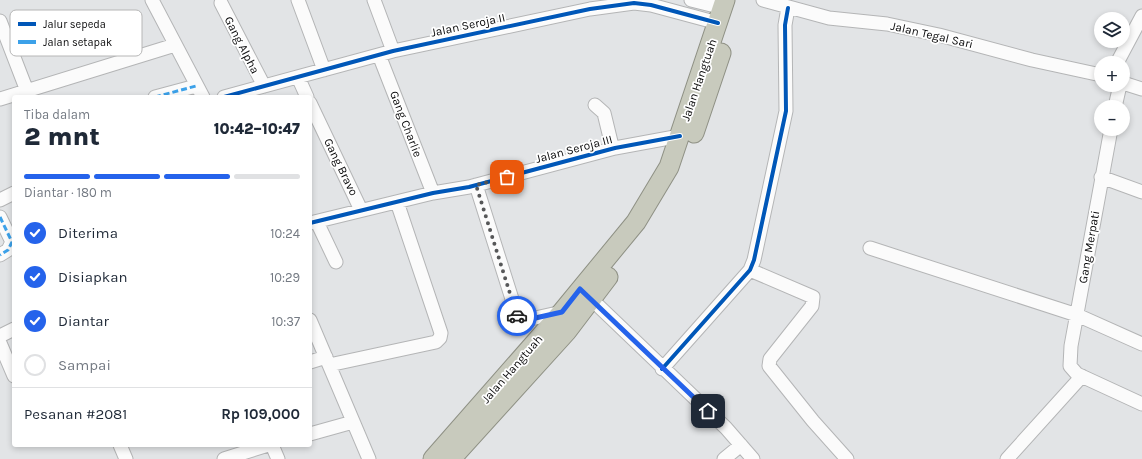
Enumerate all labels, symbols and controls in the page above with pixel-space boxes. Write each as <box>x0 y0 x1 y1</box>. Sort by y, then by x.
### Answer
legend <box>10 10 142 56</box>
street label: Jalan Seroja II <box>429 10 507 40</box>
map controls <box>1094 12 1130 136</box>
button: layers <box>1094 12 1130 48</box>
street label: Gang Alpha <box>222 14 262 76</box>
text: Jalur sepeda <box>43 18 106 31</box>
street label: Jalan Tegal Sari <box>889 19 975 51</box>
text: Jalan setapak <box>43 36 112 49</box>
street label: Jalan Hangtuah <box>678 37 720 123</box>
button: + <box>1094 56 1130 92</box>
street label: Gang Charlie <box>387 89 425 159</box>
button: − <box>1094 100 1130 136</box>
text: Tiba dalam <box>24 107 90 122</box>
text: 10:42–10:47 <box>214 120 300 138</box>
text: 2 mnt <box>24 121 100 152</box>
street label: Jalan Seroja III <box>534 132 614 166</box>
street label: Gang Bravo <box>321 136 361 198</box>
pin <box>490 160 524 194</box>
icon: bag <box>496 166 518 188</box>
text: Diantar · 180 m <box>24 185 112 200</box>
street label: Gang Merpati <box>1076 210 1102 284</box>
icon: check <box>24 222 46 244</box>
text: Diterima <box>58 224 118 242</box>
text: 10:24 <box>270 226 300 241</box>
icon: check <box>24 266 46 288</box>
text: Disiapkan <box>58 268 128 286</box>
text: 10:29 <box>270 270 300 285</box>
courier <box>497 296 537 336</box>
icon: car <box>506 305 528 327</box>
icon: check <box>24 310 46 332</box>
text: Diantar <box>58 312 109 330</box>
text: 10:37 <box>271 314 300 329</box>
street label: Jalan Hangtuah <box>479 332 545 406</box>
text: Sampai <box>58 356 111 374</box>
pin <box>691 394 725 428</box>
icon: home <box>697 400 719 422</box>
text: Pesanan #2081 <box>24 405 127 423</box>
text: Rp 109,000 <box>221 405 300 423</box>

